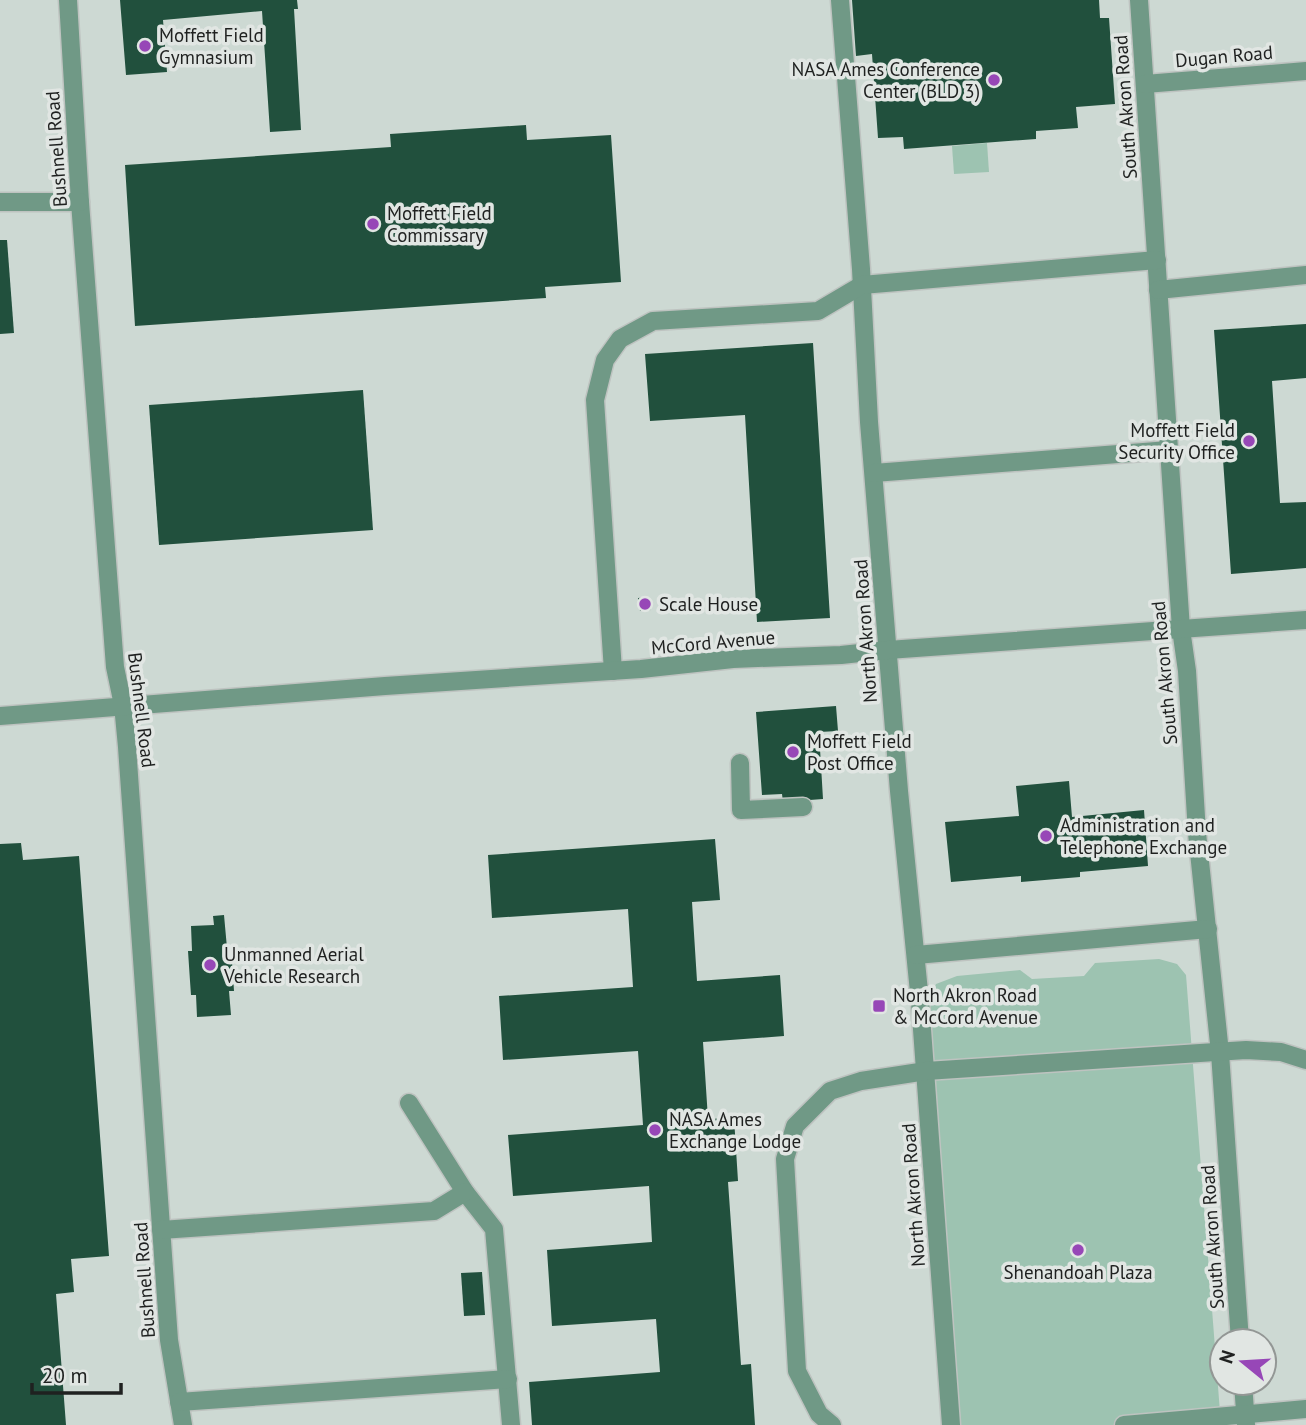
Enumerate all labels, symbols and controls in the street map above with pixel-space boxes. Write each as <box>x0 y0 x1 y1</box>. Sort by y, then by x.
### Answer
place label: Moffett Field Gymnasium <box>159 23 264 69</box>
street label: South Akron Road <box>1108 34 1142 180</box>
marker: Moffett Field Gymnasium <box>137 38 153 54</box>
street label: Dugan Road <box>1174 40 1274 72</box>
place label: NASA Ames Conference Center (BLD 3) <box>791 57 980 103</box>
marker: NASA Ames Conference Center (BLD 3) <box>986 72 1002 88</box>
street label: Bushnell Road <box>40 90 72 208</box>
place label: Moffett Field Commissary <box>387 201 492 247</box>
marker: Moffett Field Commissary <box>365 216 381 232</box>
place label: Moffett Field Security Office <box>1118 418 1235 464</box>
marker: Moffett Field Security Office <box>1241 433 1257 449</box>
street label: North Akron Road <box>848 558 882 704</box>
place label: Scale House <box>659 592 758 616</box>
marker: Scale House <box>637 596 653 612</box>
street label: South Akron Road <box>1146 600 1182 746</box>
street label: McCord Avenue <box>650 625 776 659</box>
street label: Bushnell Road <box>123 651 161 769</box>
place label: Moffett Field Post Office <box>807 729 912 775</box>
marker: Moffett Field Post Office <box>785 744 801 760</box>
place label: Administration and Telephone Exchange <box>1060 813 1227 859</box>
marker: Administration and Telephone Exchange <box>1038 828 1054 844</box>
place label: Unmanned Aerial Vehicle Research <box>223 942 364 988</box>
marker: Unmanned Aerial Vehicle Research <box>202 957 218 973</box>
place label: North Akron Road & McCord Avenue <box>893 983 1038 1029</box>
marker: North Akron Road & McCord Avenue <box>871 998 887 1014</box>
place label: NASA Ames Exchange Lodge <box>669 1107 801 1153</box>
marker: NASA Ames Exchange Lodge <box>647 1122 663 1138</box>
street label: North Akron Road <box>896 1122 930 1268</box>
street label: South Akron Road <box>1195 1164 1229 1310</box>
street label: Bushnell Road <box>128 1221 160 1339</box>
marker: Shenandoah Plaza <box>1070 1242 1086 1258</box>
place label: Shenandoah Plaza <box>1003 1260 1153 1284</box>
north arrow <box>1208 1327 1278 1397</box>
text: N <box>1213 1347 1240 1366</box>
scale bar <box>32 1352 121 1396</box>
text: 20 m <box>42 1362 88 1389</box>

